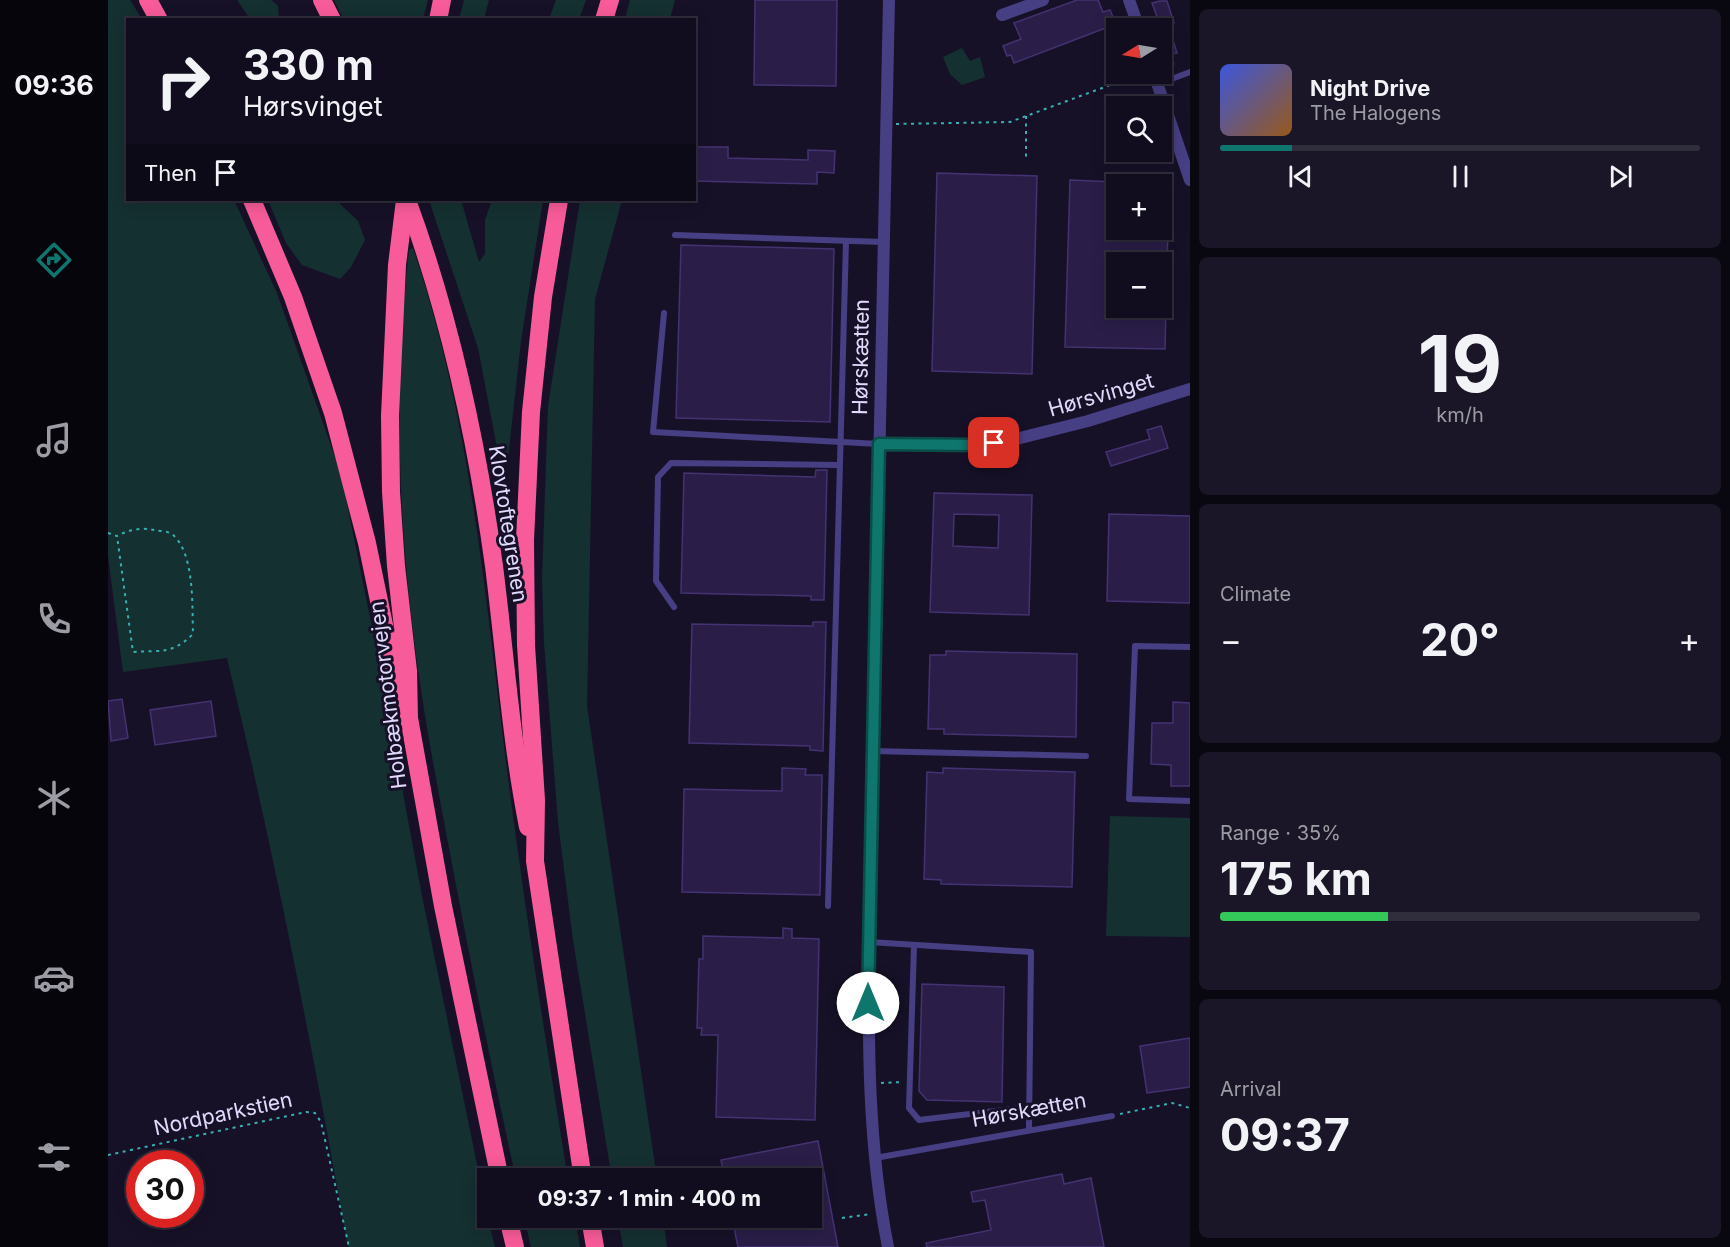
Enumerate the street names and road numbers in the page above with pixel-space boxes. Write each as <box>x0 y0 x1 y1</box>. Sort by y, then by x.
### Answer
street label: Hørskætten <box>847 299 874 415</box>
street label: Hørsvinget <box>1045 368 1157 421</box>
street label: Klovtoftegrenen <box>484 444 533 604</box>
street label: Holbækmotorvejen <box>364 600 411 790</box>
street label: Nordparkstien <box>151 1087 295 1140</box>
street label: Hørskætten <box>970 1087 1088 1132</box>

